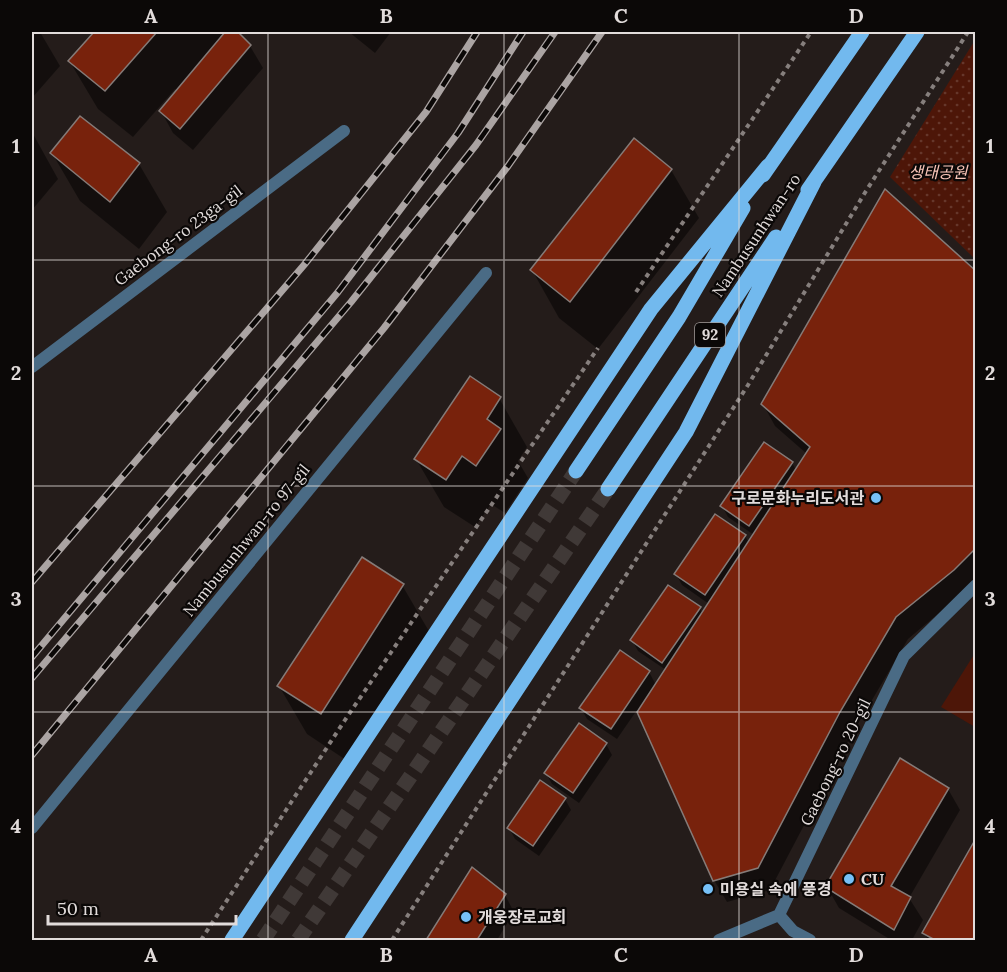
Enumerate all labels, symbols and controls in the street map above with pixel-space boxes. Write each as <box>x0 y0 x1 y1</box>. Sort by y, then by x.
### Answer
text: A <box>144 3 158 28</box>
text: B <box>379 3 393 28</box>
text: C <box>614 3 628 28</box>
text: D <box>848 3 864 28</box>
text: 1 <box>12 133 20 158</box>
text: 1 <box>986 133 994 158</box>
park label: 생태공원 <box>909 162 969 182</box>
street label: Nambusunhwan-ro <box>707 170 805 300</box>
street label: Gaebong-ro 23ga-gil <box>110 180 246 290</box>
road number: 92 <box>695 323 725 347</box>
text: 2 <box>11 360 21 385</box>
text: 2 <box>985 360 995 385</box>
street label: Nambusunhwan-ro 97-gil <box>178 460 314 620</box>
place label: 구로문화누리도서관 <box>732 488 864 508</box>
marker: 구로문화누리도서관 <box>869 491 883 505</box>
text: 3 <box>10 586 22 611</box>
text: 3 <box>984 586 996 611</box>
street label: Gaebong-ro 20-gil <box>796 695 874 829</box>
text: 4 <box>11 813 22 838</box>
text: 4 <box>985 813 996 838</box>
place label: CU <box>861 869 884 889</box>
marker: CU <box>842 872 856 886</box>
place label: 미용실 속에 풍경 <box>720 879 831 899</box>
marker: 미용실 속에 풍경 <box>701 882 715 896</box>
scale bar <box>48 888 236 926</box>
text: 50 m <box>57 897 99 920</box>
place label: 개웅장로교회 <box>478 907 566 927</box>
marker: 개웅장로교회 <box>459 910 473 924</box>
text: A <box>144 942 158 967</box>
text: B <box>379 942 393 967</box>
text: C <box>614 942 628 967</box>
text: D <box>848 942 864 967</box>

